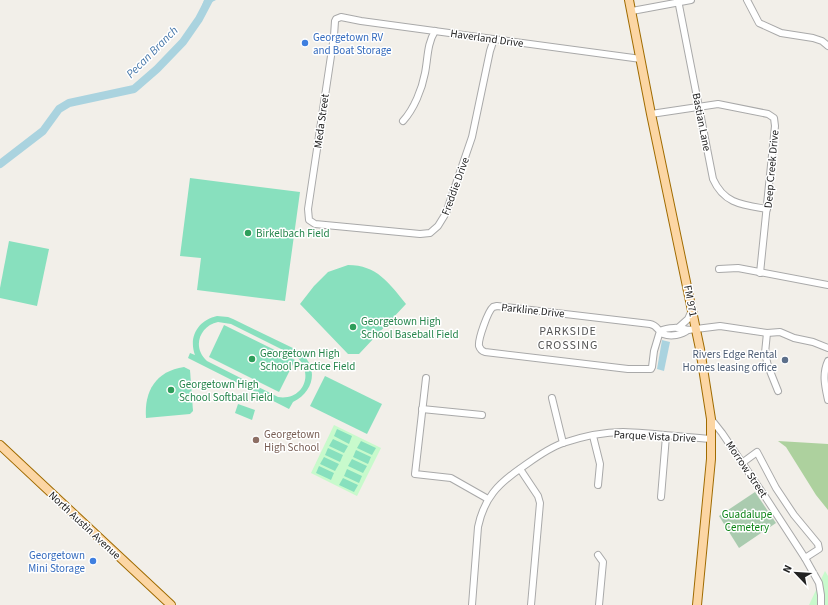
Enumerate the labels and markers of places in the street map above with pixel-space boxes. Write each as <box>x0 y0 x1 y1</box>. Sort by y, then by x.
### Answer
place label: Georgetown RV and Boat Storage <box>313 30 392 58</box>
marker: Georgetown RV and Boat Storage <box>300 38 310 48</box>
place label: Birkelbach Field <box>256 226 330 241</box>
marker: Birkelbach Field <box>243 228 253 238</box>
place label: Georgetown High School Baseball Field <box>361 314 459 342</box>
marker: Georgetown High School Baseball Field <box>348 322 358 332</box>
place label: Georgetown High School Practice Field <box>260 346 355 374</box>
place label: Rivers Edge Rental Homes leasing office <box>683 347 778 375</box>
marker: Georgetown High School Practice Field <box>247 354 257 364</box>
marker: Rivers Edge Rental Homes leasing office <box>780 355 790 365</box>
place label: Georgetown High School Softball Field <box>179 377 273 405</box>
marker: Georgetown High School Softball Field <box>166 385 176 395</box>
place label: Georgetown High School <box>264 427 320 455</box>
marker: Georgetown High School <box>251 435 261 445</box>
place label: Georgetown Mini Storage <box>28 548 86 576</box>
marker: Georgetown Mini Storage <box>88 556 98 566</box>

